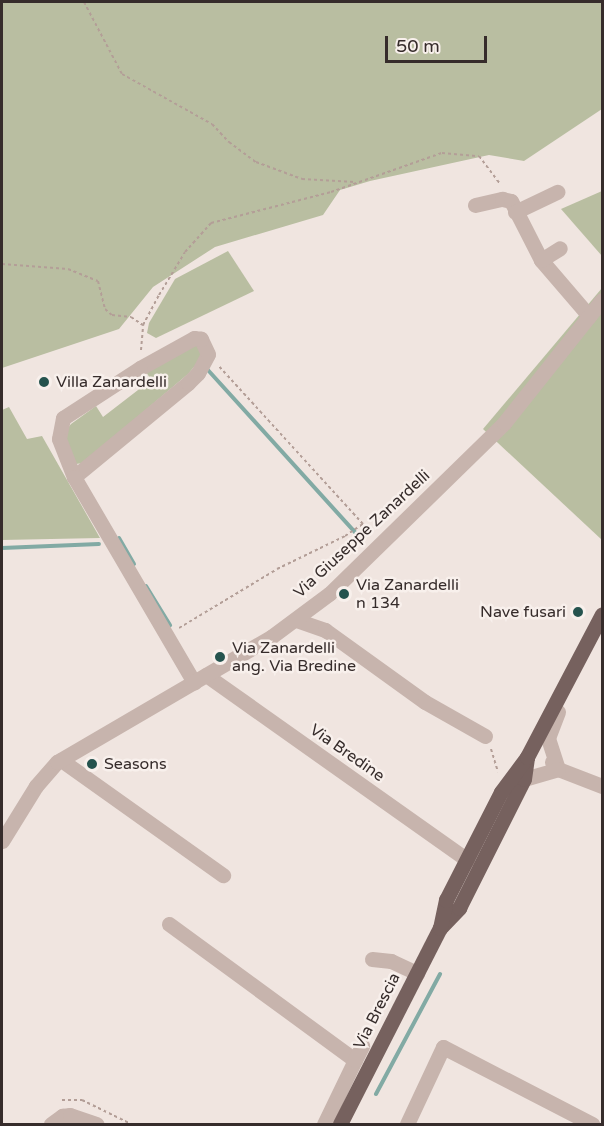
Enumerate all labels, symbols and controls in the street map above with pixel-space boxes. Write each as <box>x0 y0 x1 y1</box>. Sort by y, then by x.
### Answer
scale bar <box>388 24 490 62</box>
text: 50 m <box>396 35 440 57</box>
place label: Villa Zanardelli <box>56 372 167 392</box>
marker: Villa Zanardelli <box>37 375 51 389</box>
street label: Via Giuseppe Zanardelli <box>290 466 434 602</box>
place label: Via Zanardelli n 134 <box>356 575 459 613</box>
marker: Via Zanardelli n 134 <box>337 587 351 601</box>
place label: Nave fusari <box>480 602 566 622</box>
marker: Nave fusari <box>571 605 585 619</box>
place label: Via Zanardelli ang. Via Bredine <box>232 638 356 676</box>
marker: Via Zanardelli ang. Via Bredine <box>213 650 227 664</box>
street label: Via Bredine <box>306 720 388 786</box>
place label: Seasons <box>104 754 167 774</box>
marker: Seasons <box>85 757 99 771</box>
street label: Via Brescia <box>350 970 404 1052</box>

